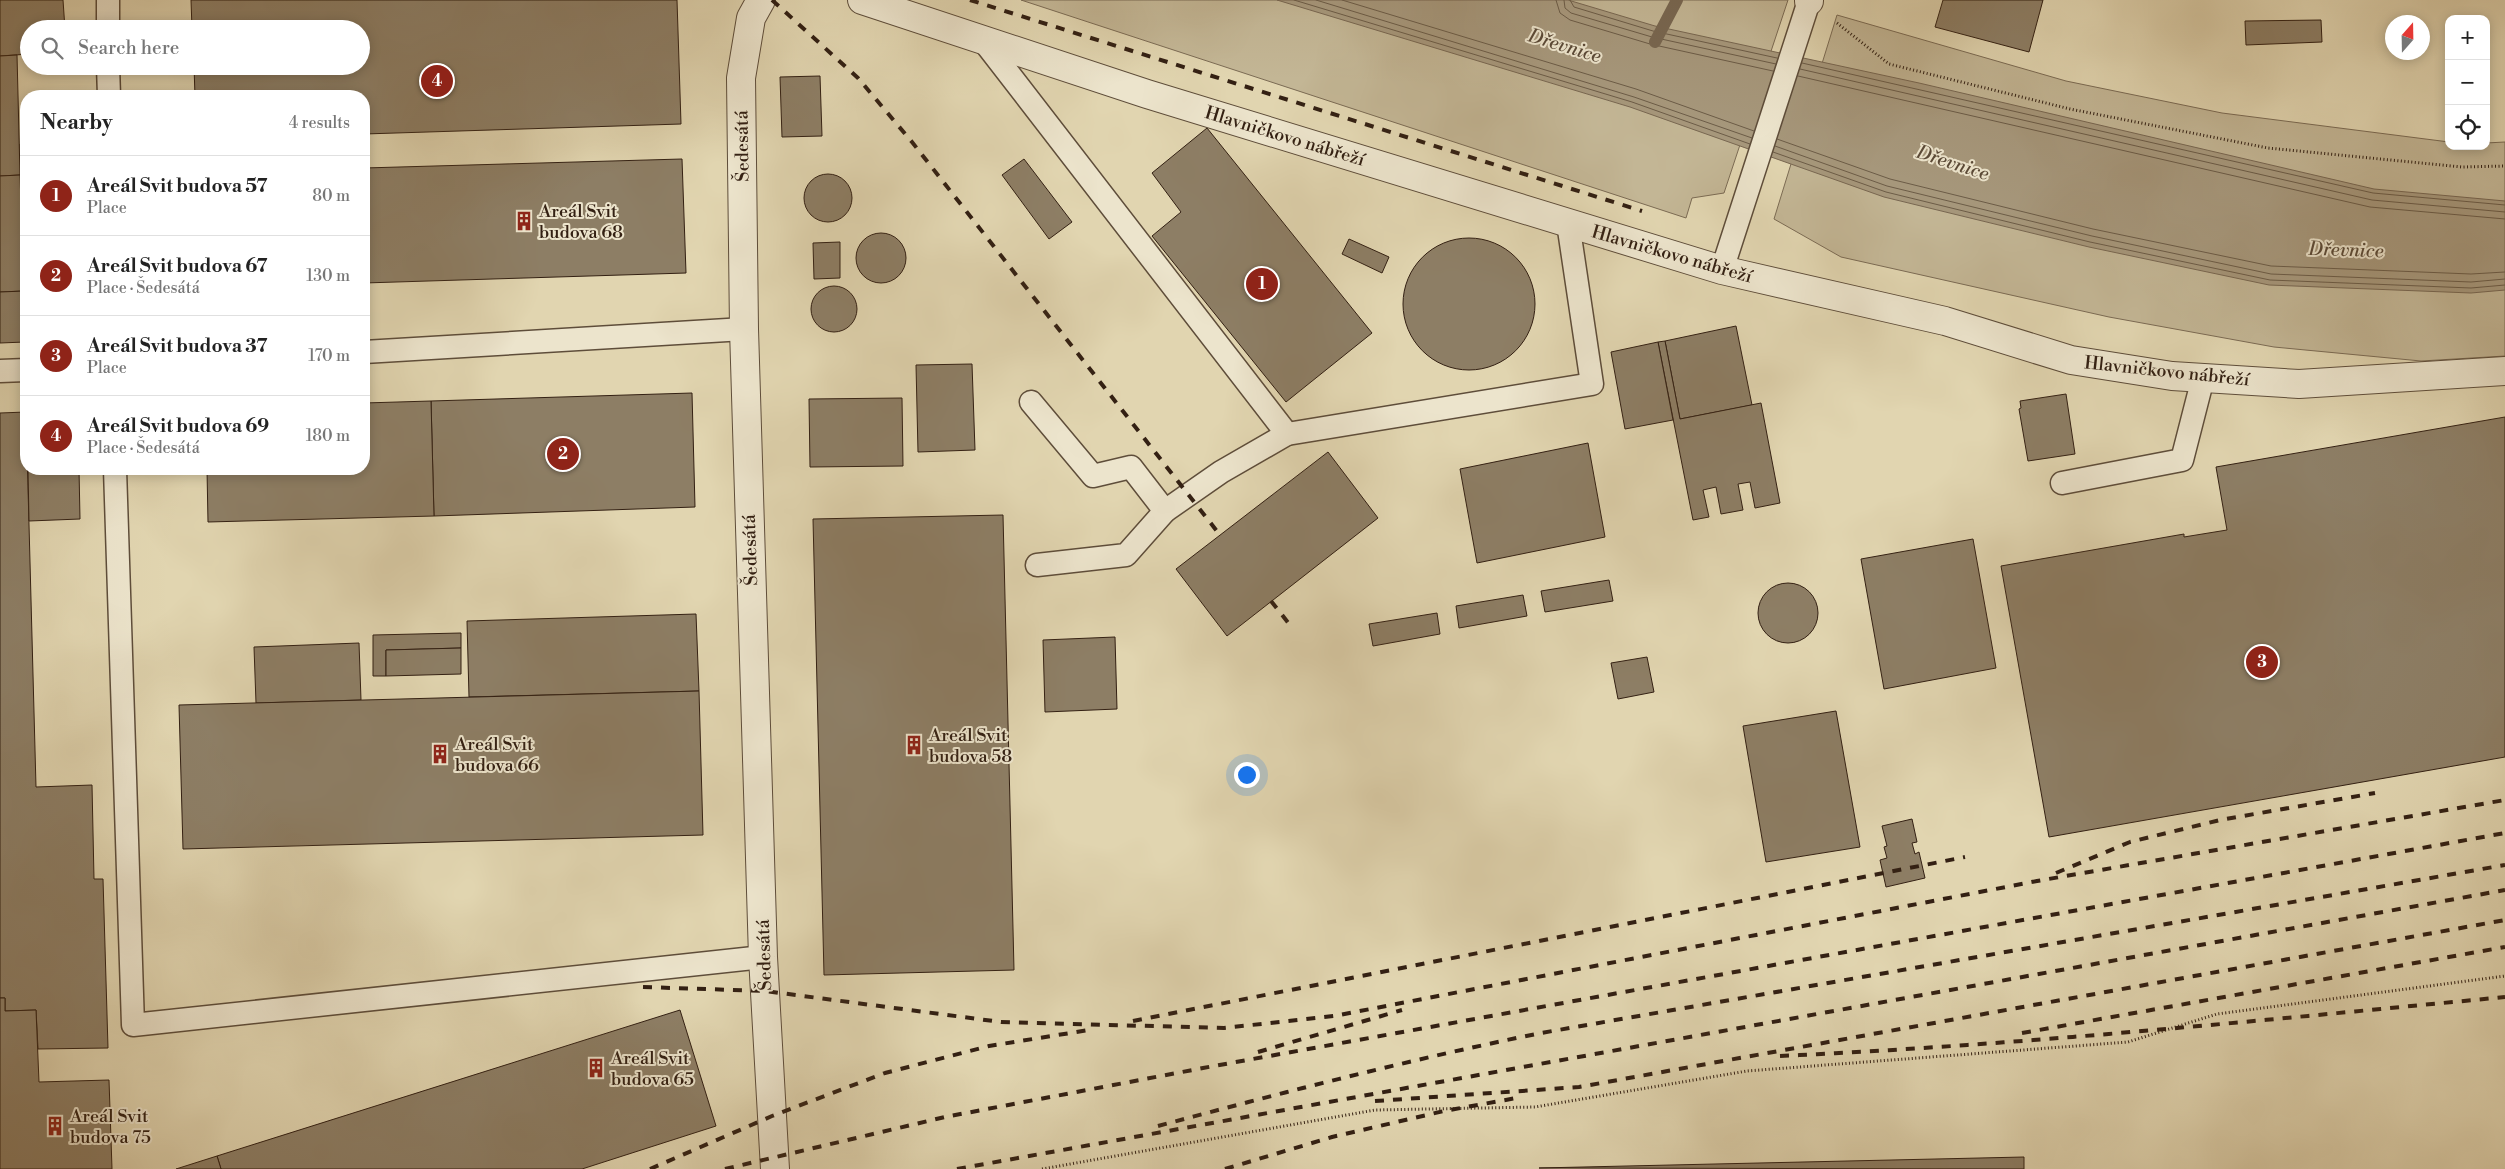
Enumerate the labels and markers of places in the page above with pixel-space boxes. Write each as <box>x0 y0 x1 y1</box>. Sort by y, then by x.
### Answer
pin: 4 <box>421 62 453 100</box>
place label: Areál Svit budova 68 <box>538 200 623 244</box>
building icon: Areál Svit budova 68 <box>513 210 535 232</box>
pin: 1 <box>1246 265 1278 303</box>
pin: 2 <box>547 435 579 473</box>
pin: 3 <box>2246 643 2278 681</box>
place label: Areál Svit budova 58 <box>928 724 1012 768</box>
place label: Areál Svit budova 66 <box>454 733 539 777</box>
building icon: Areál Svit budova 58 <box>903 734 925 756</box>
building icon: Areál Svit budova 66 <box>429 743 451 765</box>
place label: Areál Svit budova 65 <box>610 1047 694 1091</box>
building icon: Areál Svit budova 65 <box>585 1057 607 1079</box>
place label: Areál Svit budova 75 <box>69 1105 151 1149</box>
building icon: Areál Svit budova 75 <box>44 1115 66 1137</box>

